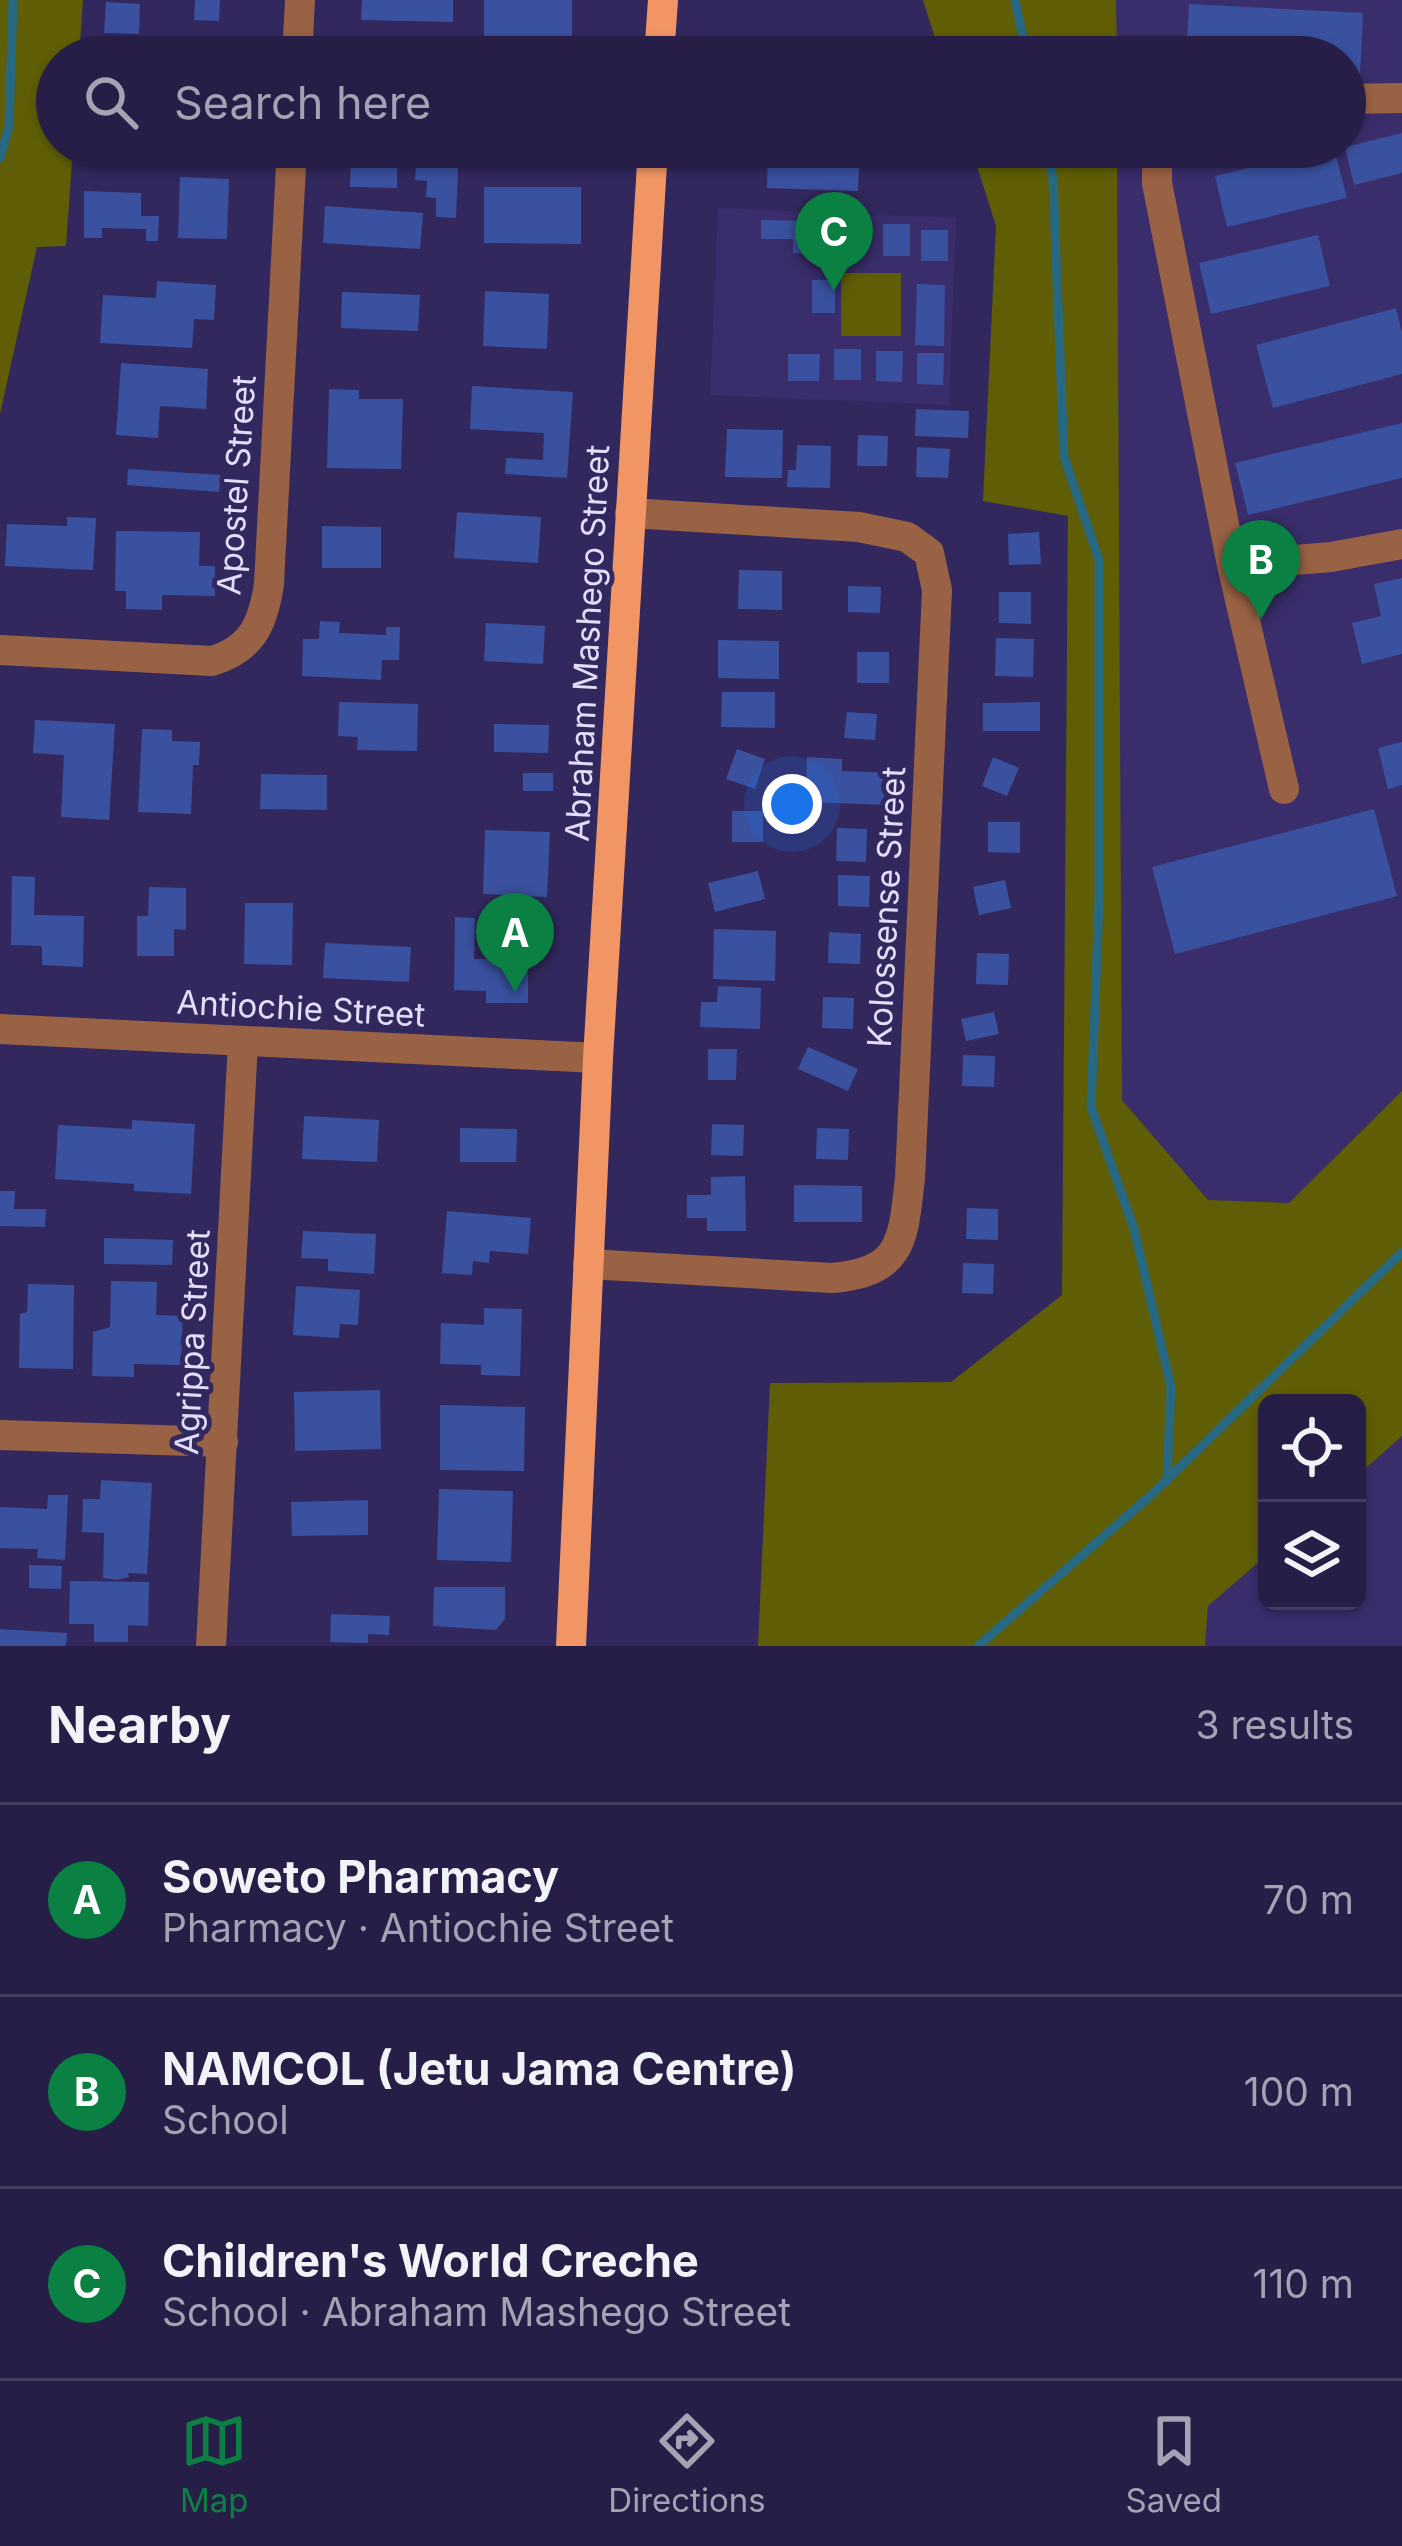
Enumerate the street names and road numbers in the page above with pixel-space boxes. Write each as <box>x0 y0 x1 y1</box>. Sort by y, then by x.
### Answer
street label: Apostel Street <box>208 374 264 596</box>
street label: Abraham Mashego Street <box>557 443 617 842</box>
street label: Kolossense Street <box>859 765 913 1048</box>
street label: Antiochie Street <box>176 982 426 1034</box>
street label: Agrippa Street <box>166 1228 218 1456</box>

